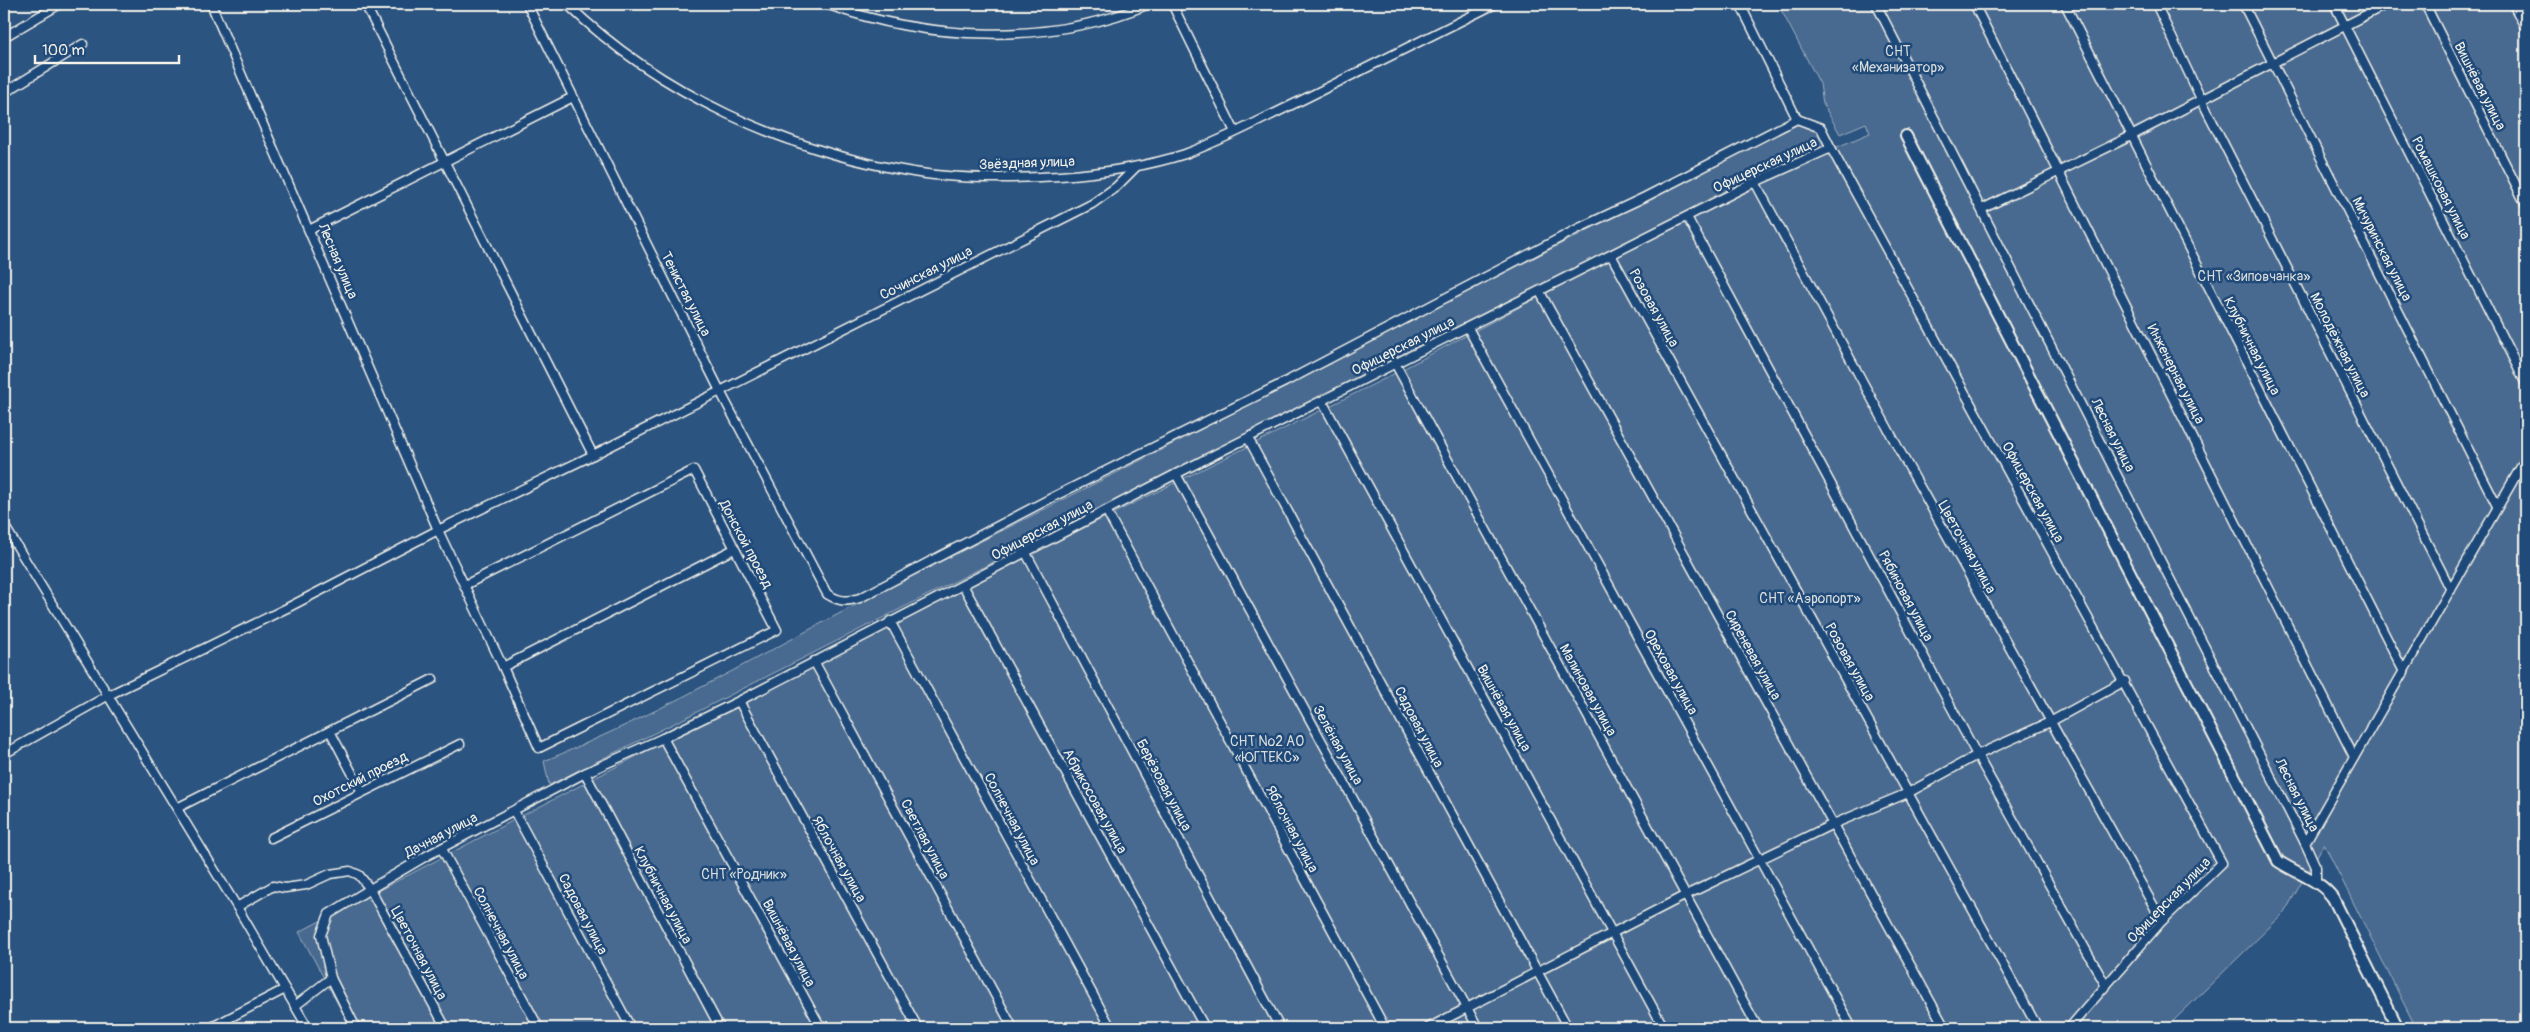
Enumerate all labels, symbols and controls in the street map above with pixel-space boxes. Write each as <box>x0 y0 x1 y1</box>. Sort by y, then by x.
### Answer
scale bar <box>35 32 179 64</box>
street label: Вишнёвая улица <box>2451 39 2509 133</box>
text: 100 m <box>42 41 85 60</box>
park label: СНТ «Механизатор» <box>1852 43 1944 76</box>
street label: Офицерская улица <box>1710 133 1820 197</box>
street label: Ромашковая улица <box>2408 134 2474 242</box>
street label: Звёздная улица <box>979 153 1075 173</box>
street label: Мичуринская улица <box>2348 194 2416 304</box>
street label: Лесная улица <box>314 220 362 301</box>
street label: Сочинская улица <box>877 242 975 304</box>
street label: Тенистая улица <box>657 249 715 339</box>
street label: Розовая улица <box>1626 266 1682 350</box>
park label: СНТ «Зиповчанка» <box>2198 268 2310 285</box>
street label: Молодёжная улица <box>2306 290 2374 400</box>
street label: Клубничная улица <box>2220 294 2284 398</box>
street label: Офицерская улица <box>1349 313 1457 379</box>
street label: Инженерная улица <box>2144 321 2208 427</box>
street label: Лесная улица <box>2087 394 2139 475</box>
street label: Офицерская улица <box>1998 439 2068 545</box>
street label: Донской проезд <box>715 496 777 592</box>
street label: Офицерская улица <box>988 496 1096 564</box>
street label: Цветочная улица <box>1935 498 1999 596</box>
street label: Рябиновая улица <box>1875 548 1937 644</box>
park label: СНТ «Аэропорт» <box>1759 590 1861 607</box>
street label: Сиреневая улица <box>1721 607 1785 703</box>
street label: Розовая улица <box>1822 620 1878 704</box>
street label: Ореховая улица <box>1641 626 1701 718</box>
street label: Малиновая улица <box>1556 641 1620 739</box>
street label: Вишнёвая улица <box>1473 662 1535 754</box>
street label: Садовая улица <box>1391 684 1447 770</box>
street label: Зелёная улица <box>1309 702 1367 788</box>
park label: СНТ №2 АО «ЮГТЕКС» <box>1230 733 1304 766</box>
street label: Берёзовая улица <box>1133 736 1195 834</box>
street label: Абрикосовая улица <box>1059 746 1131 856</box>
street label: Охотский проезд <box>310 748 411 810</box>
street label: Лесная улица <box>2271 754 2323 835</box>
street label: Солнечная улица <box>980 770 1044 868</box>
street label: Яблочная улица <box>1262 783 1322 875</box>
street label: Светлая улица <box>897 796 953 882</box>
street label: Дачная улица <box>401 809 480 862</box>
street label: Яблочная улица <box>808 813 870 905</box>
street label: Клубничная улица <box>630 843 696 947</box>
street label: Офицерская улица <box>2124 854 2214 946</box>
park label: СНТ «Родник» <box>701 866 787 883</box>
street label: Садовая улица <box>555 871 611 957</box>
street label: Солнечная улица <box>469 884 533 982</box>
street label: Вишнёвая улица <box>759 896 819 990</box>
street label: Цветочная улица <box>387 903 451 1003</box>

